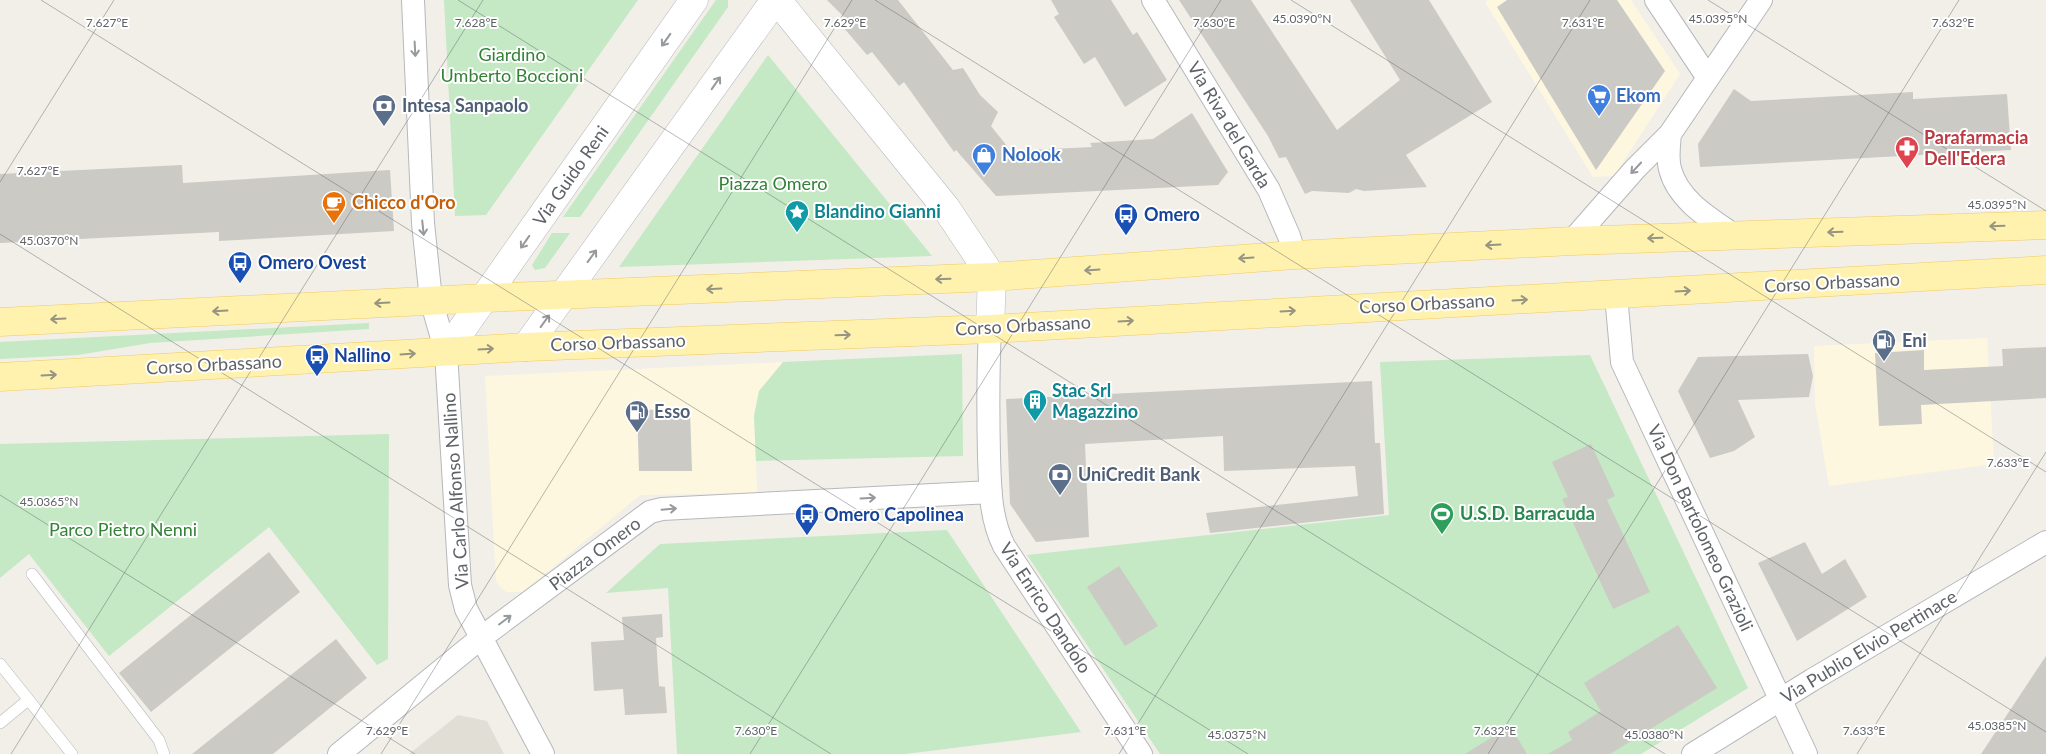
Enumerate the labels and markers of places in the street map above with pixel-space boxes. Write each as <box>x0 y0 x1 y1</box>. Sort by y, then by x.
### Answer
supermarket icon: Ekom <box>1586 83 1612 117</box>
place label: Ekom <box>1616 84 1661 106</box>
bank icon: Intesa Sanpaolo <box>371 93 397 127</box>
place label: Intesa Sanpaolo <box>402 94 528 116</box>
place label: Parafarmacia Dell'Edera <box>1924 126 2028 169</box>
pharmacy icon: Parafarmacia Dell'Edera <box>1894 135 1920 169</box>
shop icon: Nolook <box>971 142 997 176</box>
place label: Nolook <box>1002 143 1061 165</box>
cafe icon: Chicco d'Oro <box>321 190 347 224</box>
place label: Chicco d'Oro <box>352 191 456 213</box>
place icon: Blandino Gianni <box>784 199 810 233</box>
place label: Blandino Gianni <box>814 200 941 222</box>
bus stop icon: Omero <box>1113 202 1139 236</box>
place label: Omero <box>1144 203 1200 225</box>
bus stop icon: Omero Ovest <box>227 250 253 284</box>
place label: Omero Ovest <box>258 251 367 273</box>
fuel station icon: Eni <box>1871 328 1897 362</box>
place label: Eni <box>1902 329 1927 351</box>
bus stop icon: Nallino <box>304 343 330 377</box>
place label: Nallino <box>334 344 391 366</box>
place label: Stac Srl Magazzino <box>1052 379 1138 422</box>
building icon: Stac Srl Magazzino <box>1022 388 1048 422</box>
fuel station icon: Esso <box>624 399 650 433</box>
place label: Esso <box>654 400 690 422</box>
bank icon: UniCredit Bank <box>1047 462 1073 496</box>
place label: UniCredit Bank <box>1078 463 1200 485</box>
sports icon: U.S.D. Barracuda <box>1429 501 1455 535</box>
bus stop icon: Omero Capolinea <box>794 502 820 536</box>
place label: U.S.D. Barracuda <box>1460 502 1595 524</box>
place label: Omero Capolinea <box>824 503 964 525</box>

